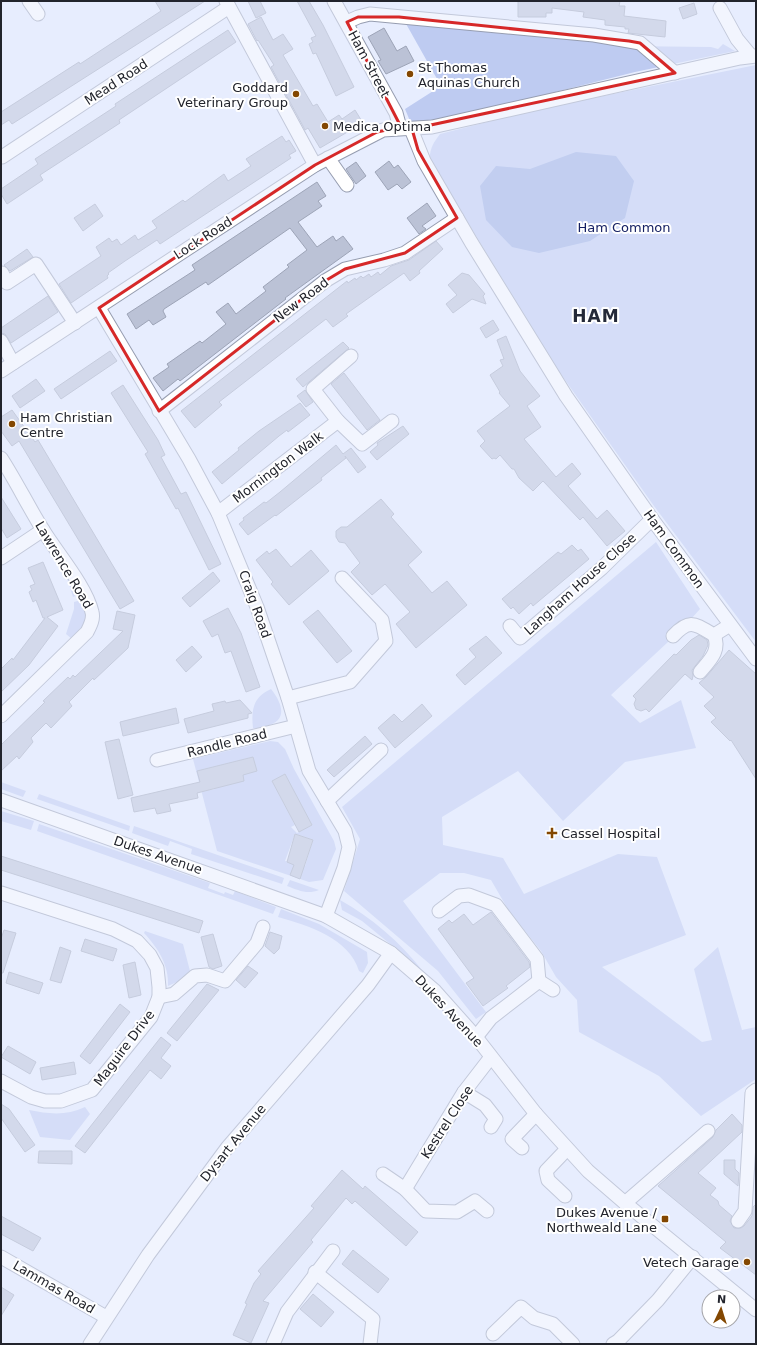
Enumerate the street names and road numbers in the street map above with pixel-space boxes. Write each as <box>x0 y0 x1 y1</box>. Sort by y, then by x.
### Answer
street label: Ham Street <box>345 28 393 100</box>
street label: Mead Road <box>82 56 150 108</box>
street label: Lock Road <box>171 214 235 262</box>
street label: New Road <box>270 274 332 326</box>
street label: Mornington Walk <box>230 428 326 506</box>
street label: Ham Common <box>641 507 707 591</box>
street label: Lawrence Road <box>32 519 96 611</box>
street label: Langham House Close <box>521 530 639 638</box>
street label: Craig Road <box>236 568 274 640</box>
street label: Randle Road <box>186 726 268 760</box>
street label: Dukes Avenue <box>112 833 204 877</box>
street label: Dukes Avenue <box>412 972 486 1050</box>
street label: Maguire Drive <box>91 1007 157 1089</box>
street label: Kestrel Close <box>418 1083 476 1161</box>
street label: Dysart Avenue <box>197 1101 269 1185</box>
street label: Lammas Road <box>10 1257 98 1317</box>

